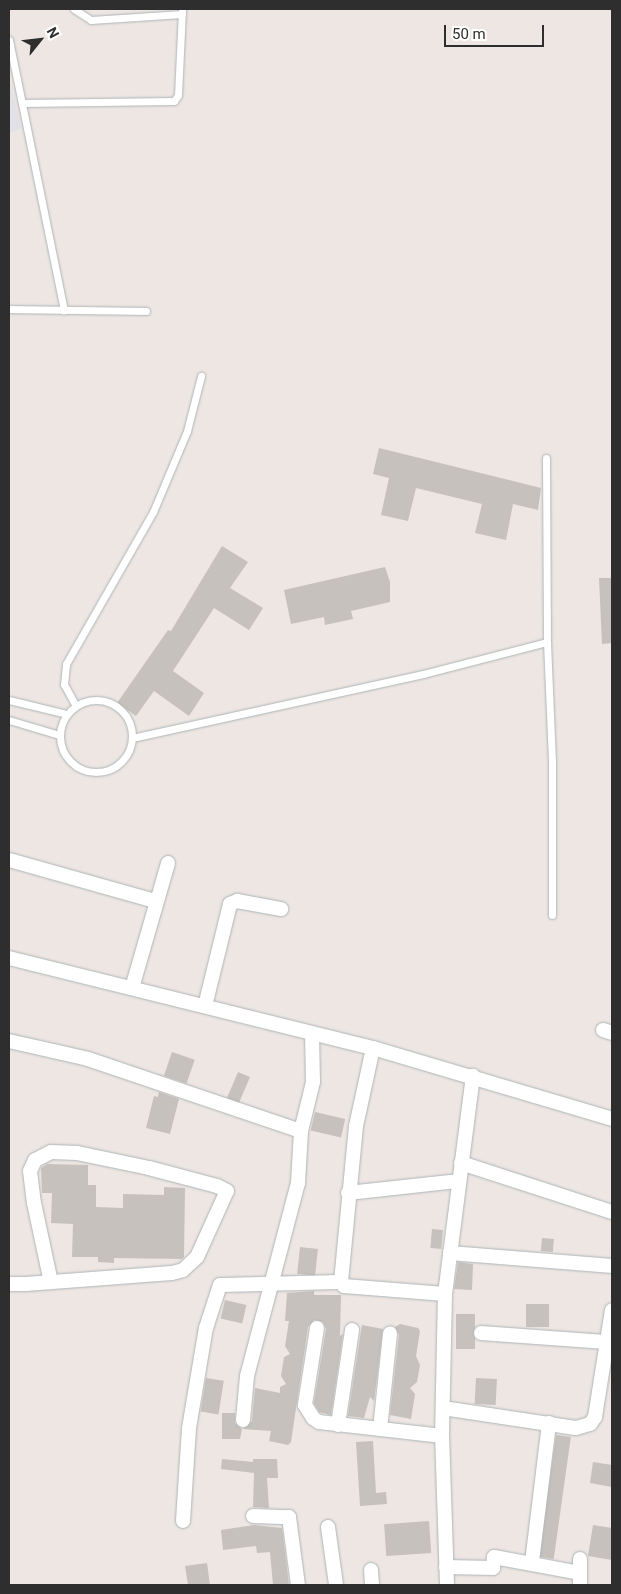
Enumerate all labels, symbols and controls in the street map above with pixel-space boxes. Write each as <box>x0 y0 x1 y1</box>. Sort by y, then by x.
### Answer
north arrow <box>15 15 65 65</box>
scale bar <box>446 15 546 47</box>
text: N <box>44 25 63 41</box>
text: 50 m <box>452 25 486 43</box>

